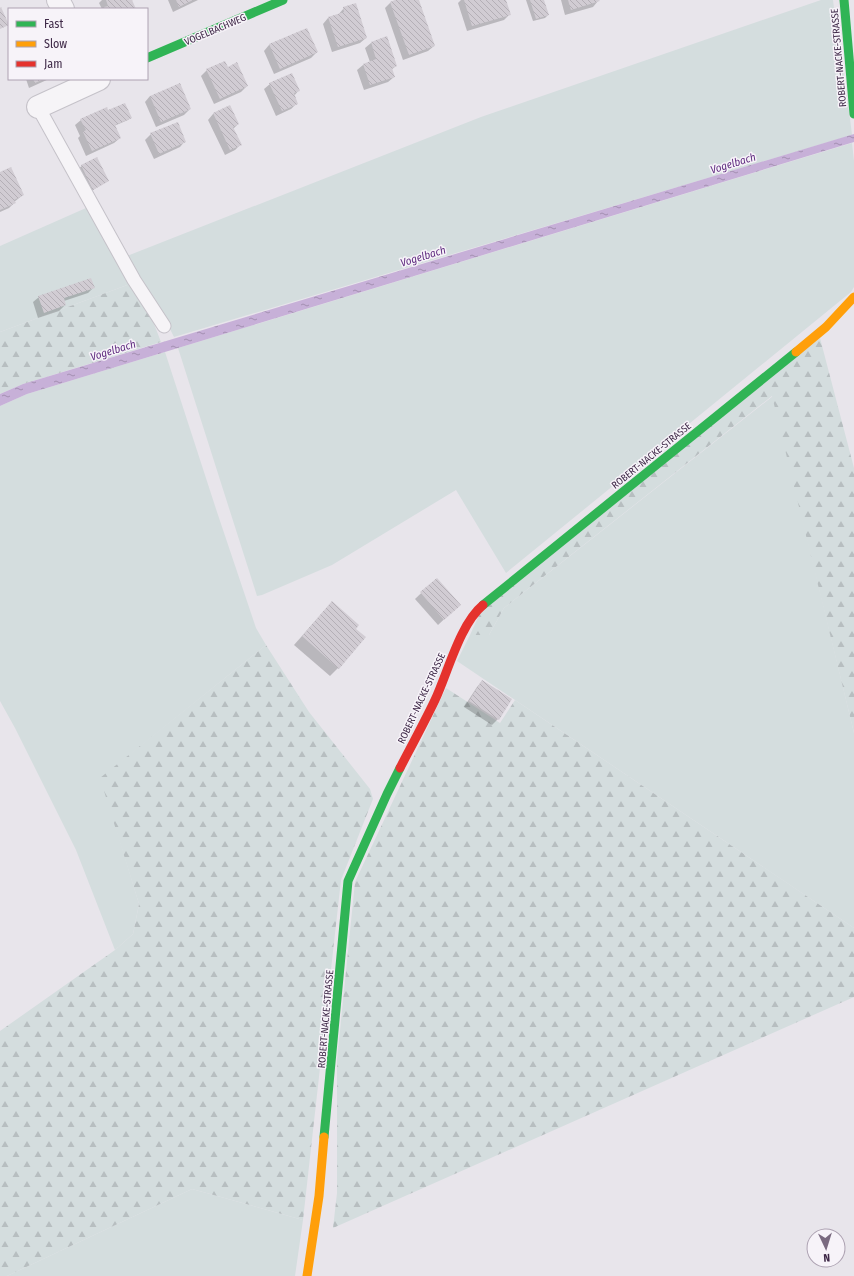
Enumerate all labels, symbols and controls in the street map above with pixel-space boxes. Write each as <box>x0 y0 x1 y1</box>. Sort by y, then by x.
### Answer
legend <box>8 8 148 80</box>
street label: ROBERT-NACKE-STRASSE <box>829 8 849 108</box>
street label: VOGELBACHWEG <box>183 11 248 48</box>
text: Fast <box>44 17 63 31</box>
text: Slow <box>44 37 67 51</box>
text: Jam <box>44 57 62 71</box>
water label: Vogelbach <box>709 150 758 177</box>
water label: Vogelbach <box>399 243 448 270</box>
water label: Vogelbach <box>89 337 138 364</box>
street label: ROBERT-NACKE-STRASSE <box>609 420 694 492</box>
street label: ROBERT-NACKE-STRASSE <box>396 651 448 746</box>
street label: ROBERT-NACKE-STRASSE <box>316 969 336 1069</box>
north arrow <box>806 1228 846 1268</box>
text: N <box>823 1251 830 1264</box>

